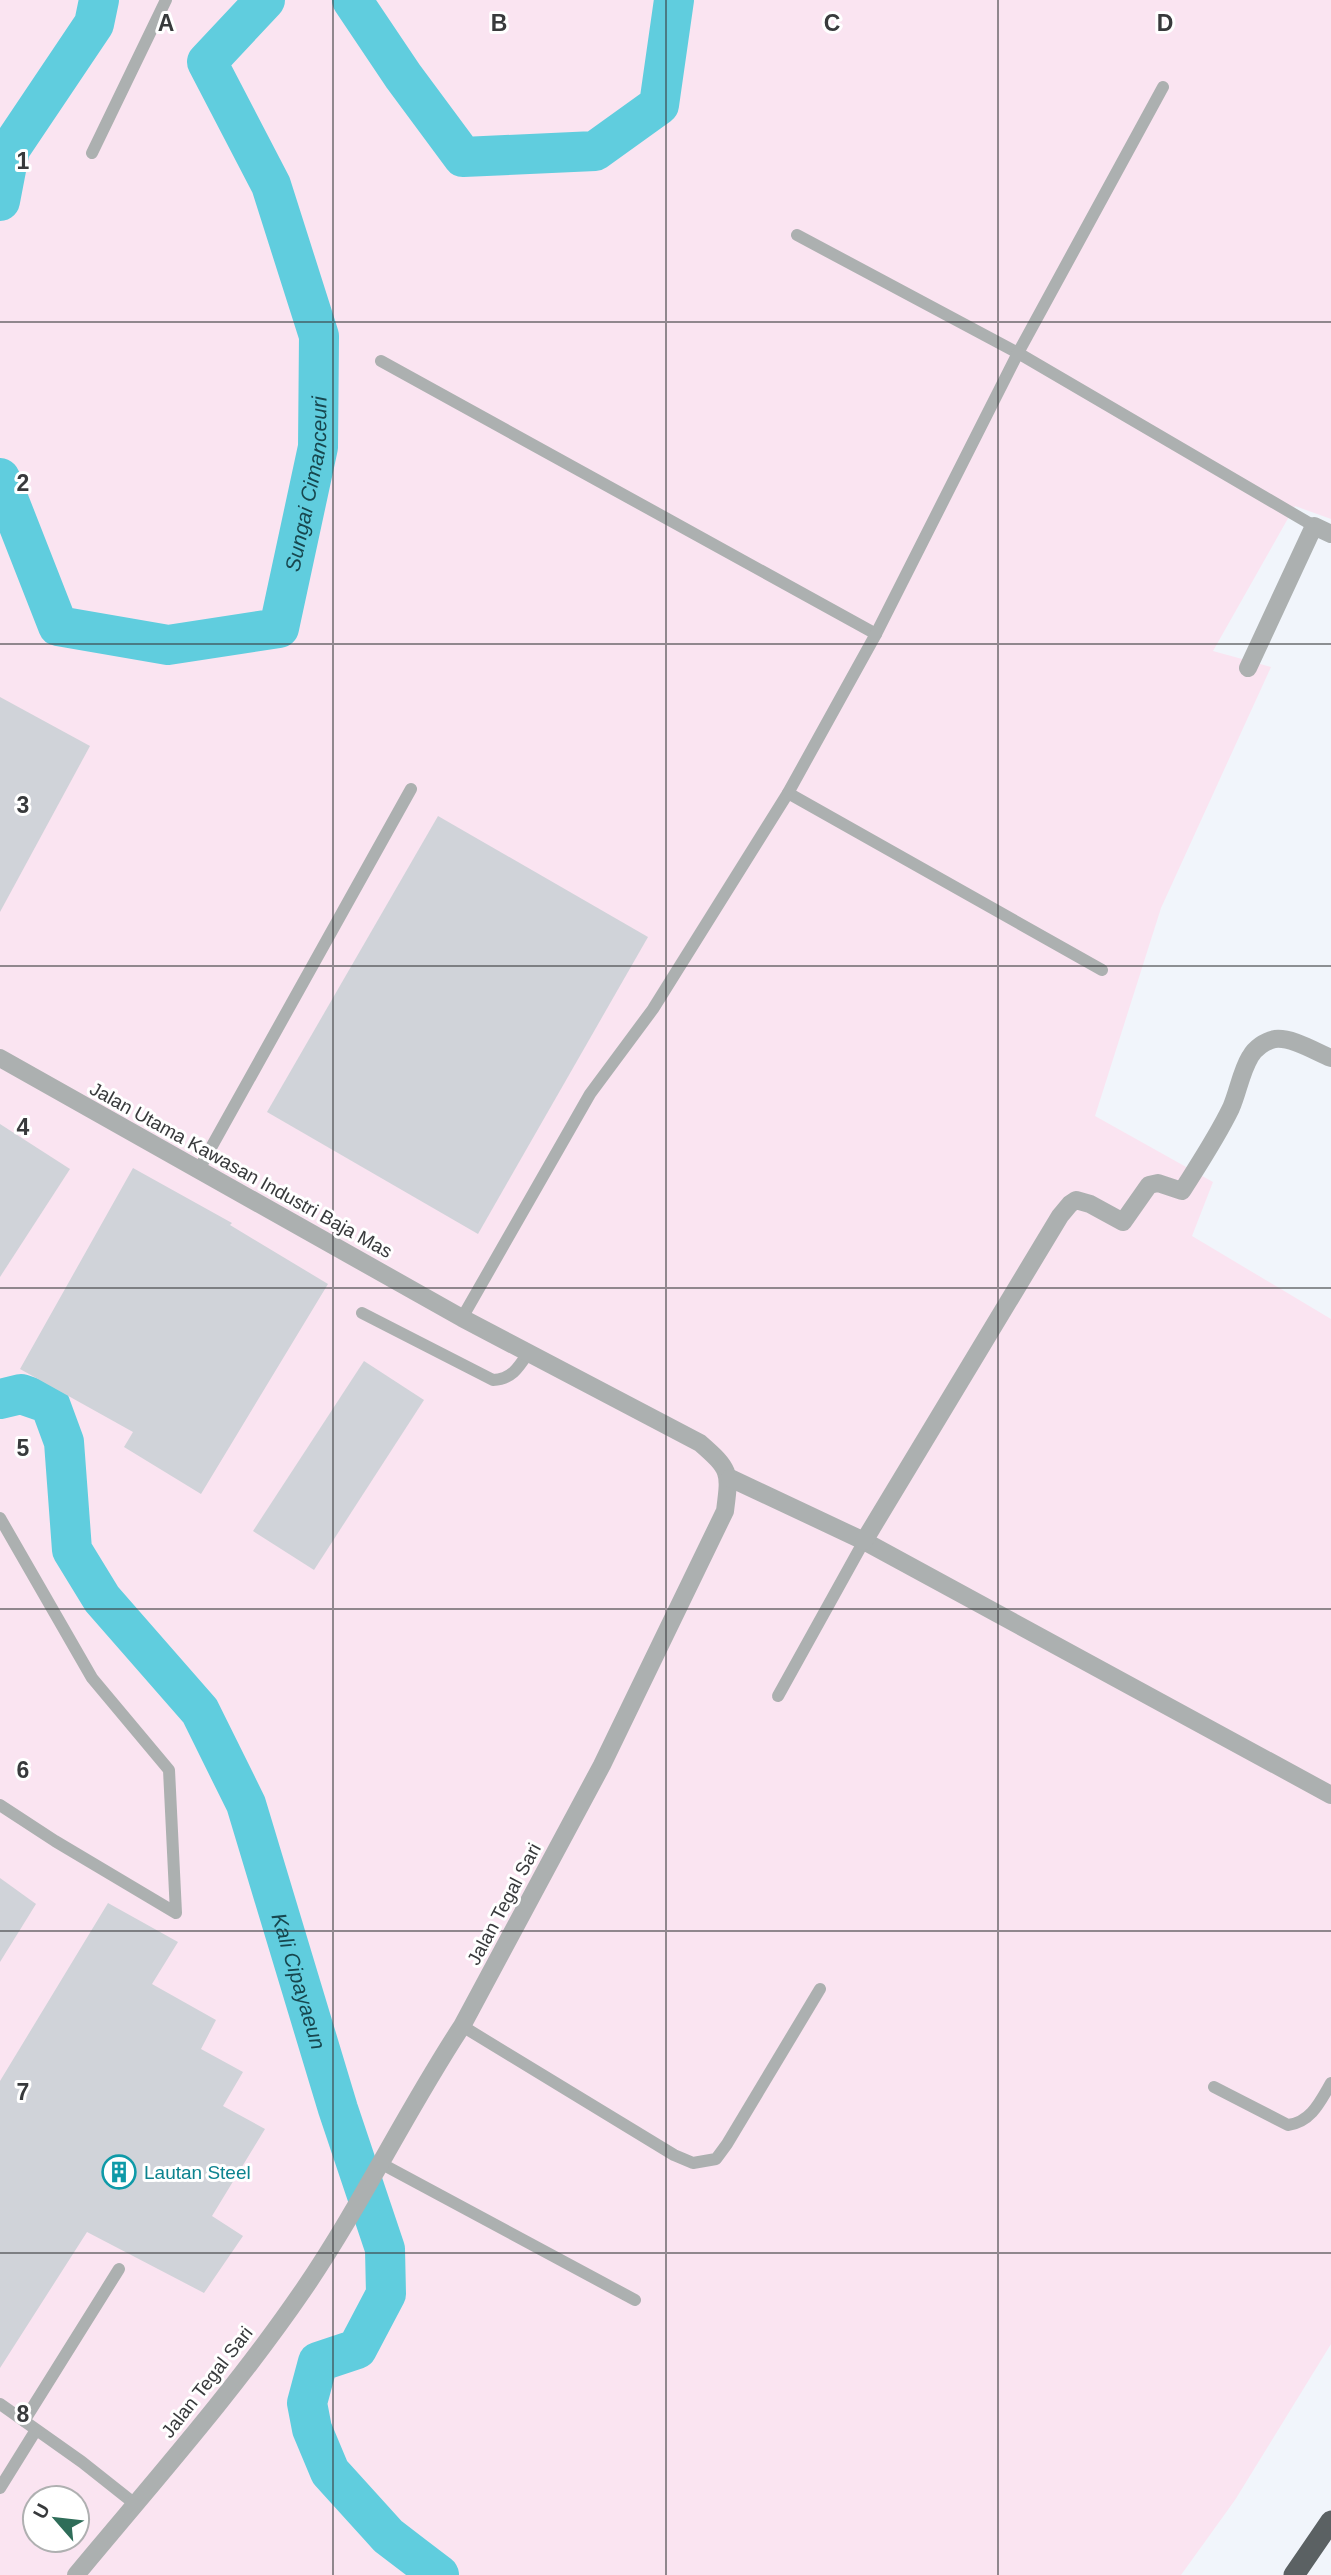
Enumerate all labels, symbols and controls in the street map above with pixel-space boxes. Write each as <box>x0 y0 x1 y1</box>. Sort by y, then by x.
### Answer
text: A <box>158 10 174 36</box>
text: B <box>491 10 507 36</box>
text: C <box>824 10 840 36</box>
text: D <box>1157 10 1173 36</box>
text: 1 <box>17 148 30 174</box>
water label: Sungai Cimanceuri <box>280 395 330 573</box>
text: 2 <box>17 470 29 496</box>
text: 3 <box>17 792 29 818</box>
street label: Jalan Utama Kawasan Industri Baja Mas <box>86 1078 396 1262</box>
text: 4 <box>17 1114 30 1140</box>
text: 5 <box>17 1435 30 1461</box>
text: 6 <box>17 1757 29 1783</box>
street label: Jalan Tegal Sari <box>463 1840 545 1968</box>
water label: Kali Cipayaeun <box>268 1910 331 2052</box>
text: 7 <box>17 2079 29 2105</box>
building icon: Lautan Steel <box>100 2153 138 2191</box>
place label: Lautan Steel <box>144 2162 251 2183</box>
street label: Jalan Tegal Sari <box>157 2322 257 2442</box>
text: 8 <box>17 2401 30 2427</box>
north arrow <box>21 2484 91 2554</box>
text: U <box>29 2500 54 2522</box>

